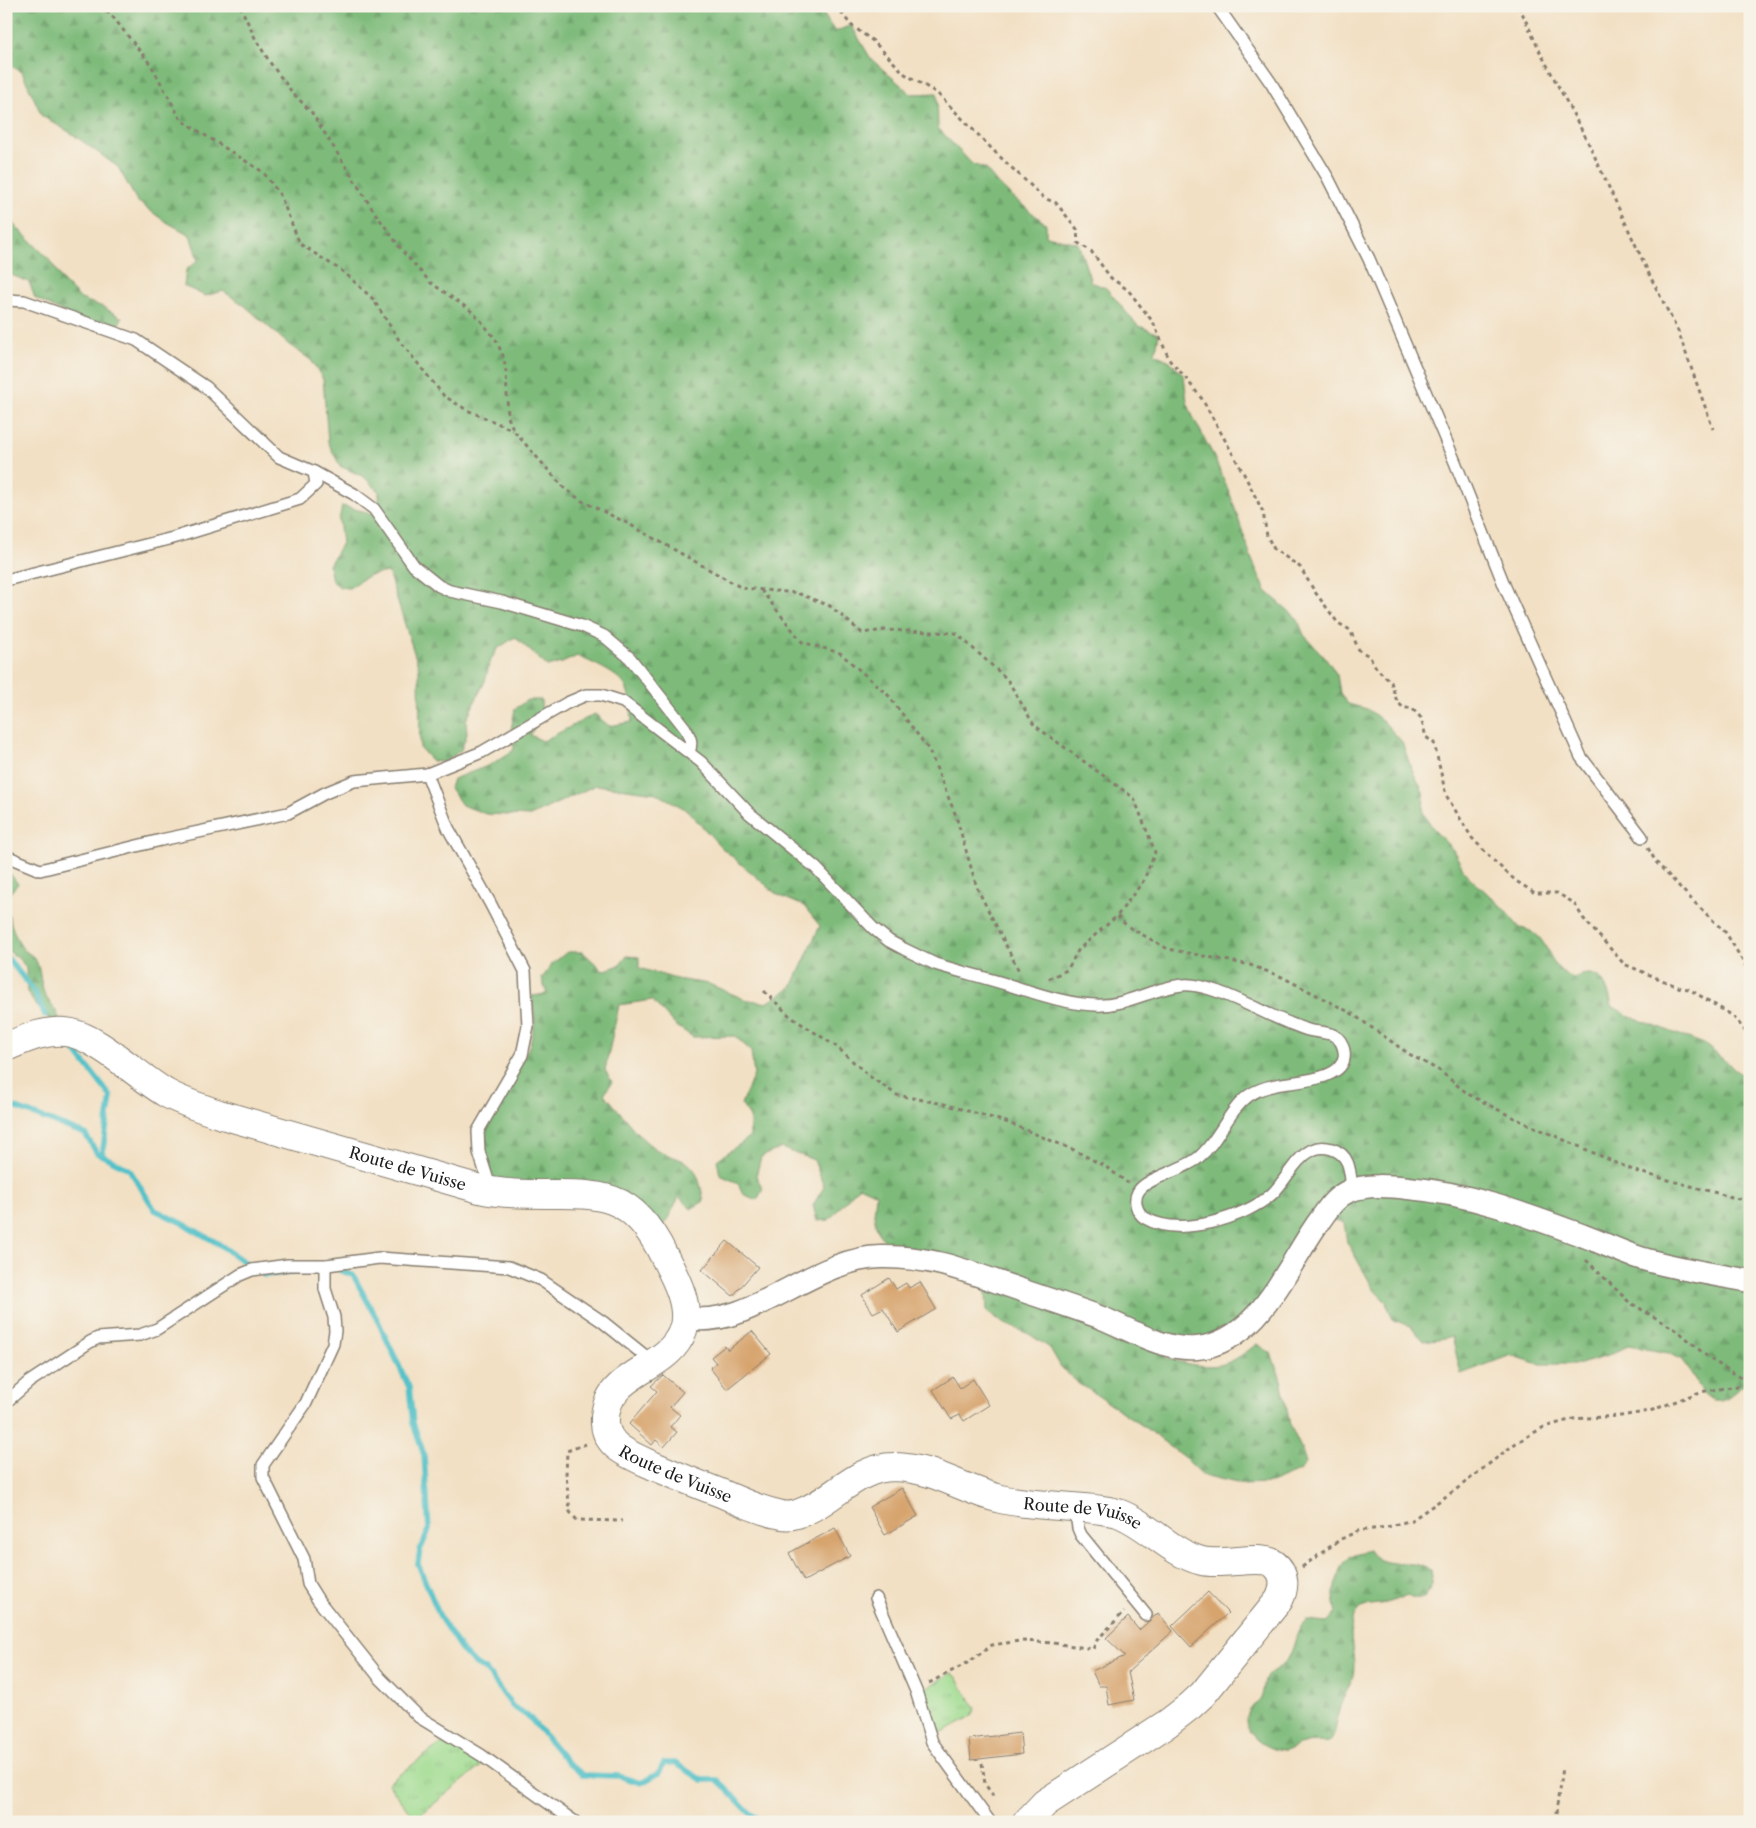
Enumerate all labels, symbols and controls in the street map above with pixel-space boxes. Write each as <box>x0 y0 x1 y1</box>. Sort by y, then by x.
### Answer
street label: Route de Vuisse <box>347 1142 469 1195</box>
street label: Route de Vuisse <box>615 1441 735 1507</box>
street label: Route de Vuisse <box>1022 1493 1146 1533</box>

